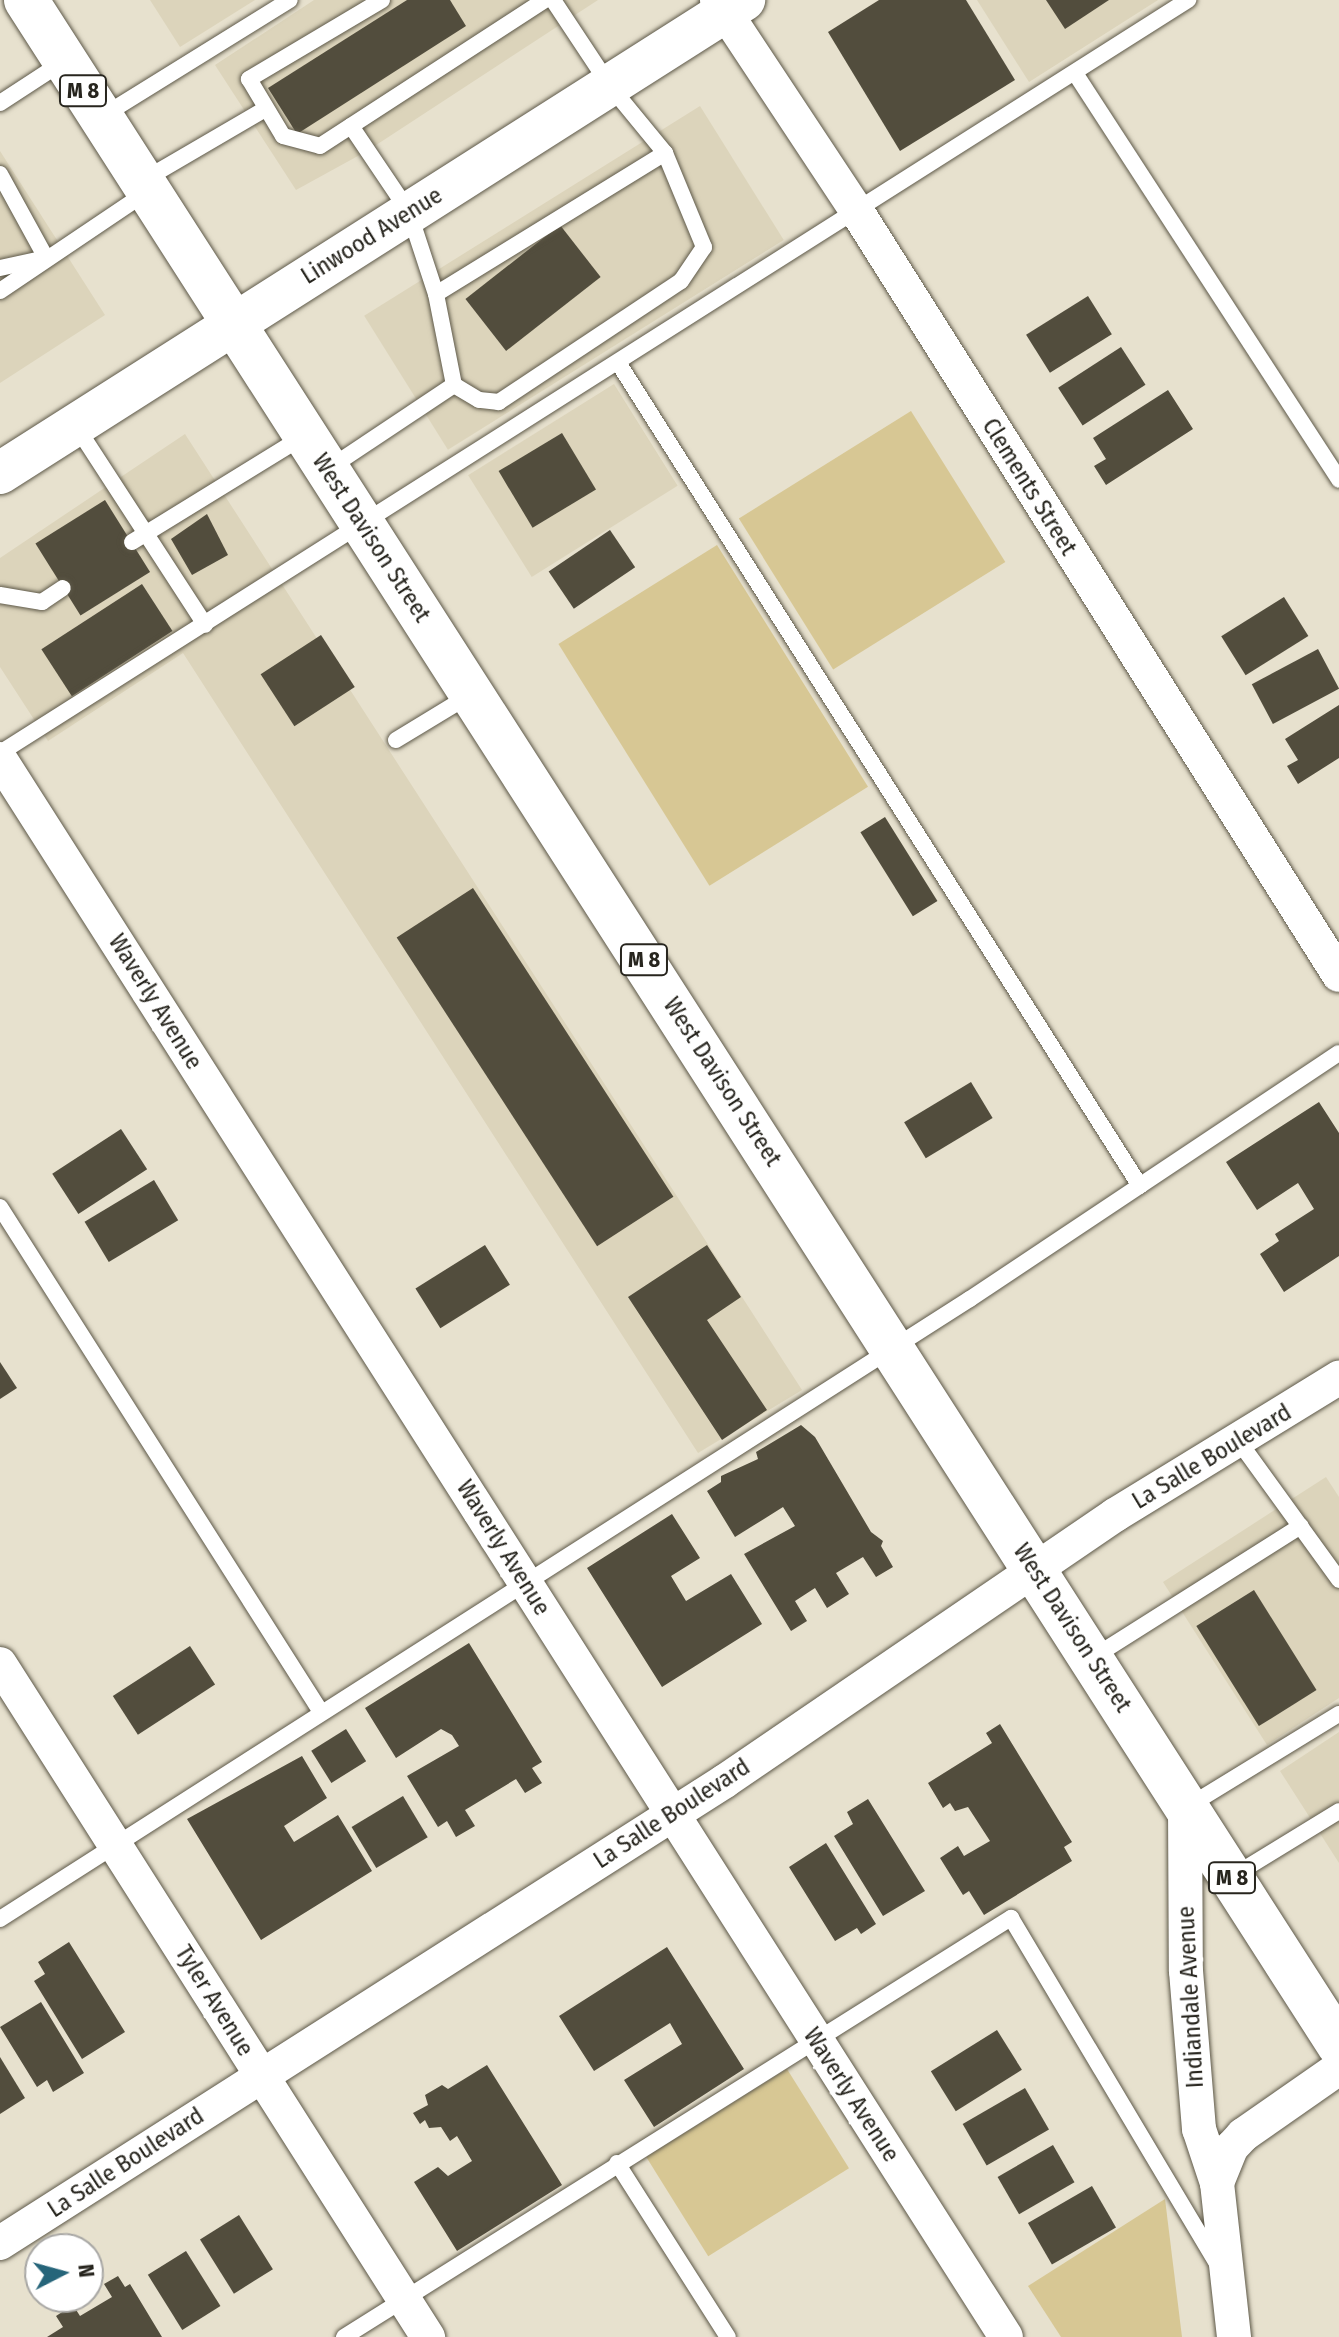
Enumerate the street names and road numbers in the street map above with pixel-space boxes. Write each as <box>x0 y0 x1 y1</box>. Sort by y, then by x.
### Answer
road number: M 8 <box>57 73 109 109</box>
street label: Linwood Avenue <box>296 181 448 291</box>
street label: Clements Street <box>976 413 1082 561</box>
street label: West Davison Street <box>306 448 436 628</box>
street label: Waverly Avenue <box>102 929 208 1075</box>
road number: M 8 <box>618 942 670 978</box>
street label: West Davison Street <box>657 992 787 1172</box>
street label: La Salle Boulevard <box>1127 1398 1297 1516</box>
street label: Waverly Avenue <box>450 1475 556 1621</box>
street label: West Davison Street <box>1007 1538 1137 1718</box>
street label: La Salle Boulevard <box>589 1753 755 1875</box>
road number: M 8 <box>1206 1860 1258 1896</box>
street label: Indiandale Avenue <box>1172 1905 1210 2089</box>
street label: Tyler Avenue <box>169 1940 259 2062</box>
street label: Waverly Avenue <box>797 2023 905 2167</box>
street label: La Salle Boulevard <box>43 2102 209 2224</box>

